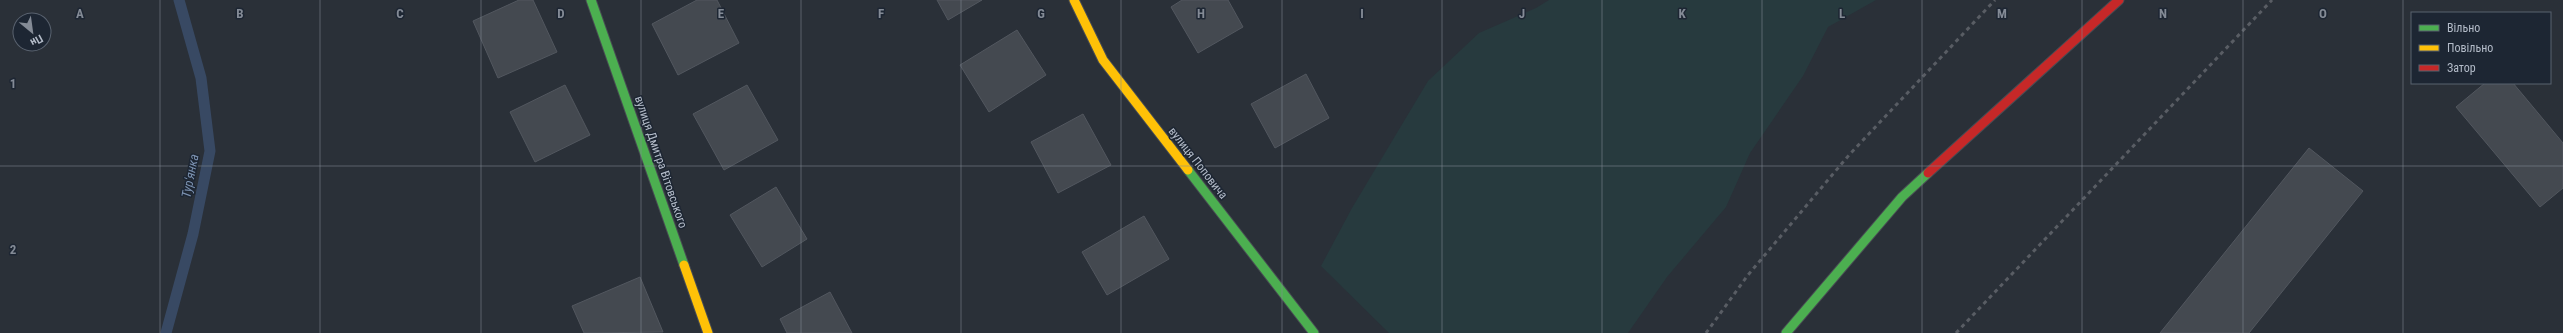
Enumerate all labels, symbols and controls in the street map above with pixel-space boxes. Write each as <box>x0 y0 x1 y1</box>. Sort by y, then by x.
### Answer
text: A <box>76 6 84 21</box>
text: B <box>236 6 244 21</box>
text: C <box>396 6 404 21</box>
text: D <box>557 6 565 21</box>
text: E <box>718 6 725 21</box>
text: F <box>878 6 884 21</box>
text: G <box>1037 6 1045 21</box>
text: H <box>1197 6 1205 21</box>
text: I <box>1360 6 1364 21</box>
text: J <box>1519 6 1525 21</box>
text: K <box>1678 6 1686 21</box>
text: L <box>1839 6 1845 21</box>
text: M <box>1997 6 2007 21</box>
text: N <box>2159 6 2167 21</box>
text: O <box>2319 6 2327 21</box>
north arrow <box>12 12 52 52</box>
legend <box>2411 12 2551 84</box>
text: Вільно <box>2447 21 2480 35</box>
text: Пн <box>28 32 45 49</box>
text: Повільно <box>2447 41 2493 55</box>
text: Затор <box>2447 61 2476 75</box>
text: 1 <box>10 76 16 91</box>
street label: вулиця Дмитра Вітовського <box>632 94 690 230</box>
street label: вулиця Поповича <box>1166 124 1230 202</box>
water label: Тур'янка <box>178 153 202 199</box>
text: 2 <box>10 242 17 257</box>

